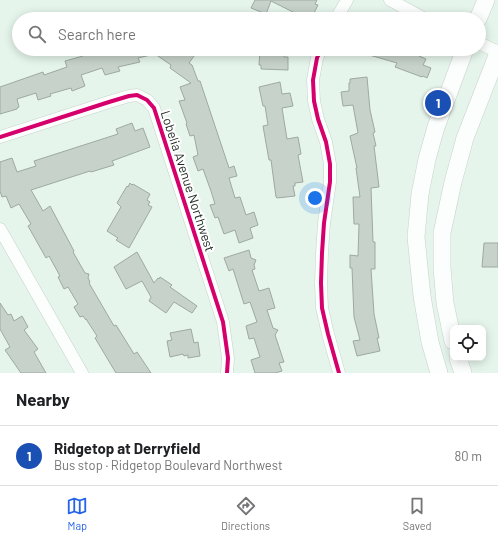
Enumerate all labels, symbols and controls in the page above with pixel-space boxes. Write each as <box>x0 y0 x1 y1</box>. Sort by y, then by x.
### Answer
search box <box>12 12 486 56</box>
icon: search <box>26 23 48 45</box>
text: Search here <box>58 25 136 43</box>
pin: 1 <box>425 88 451 118</box>
street label: Lobelia Avenue Northwest <box>158 109 218 253</box>
your location <box>305 188 325 208</box>
map controls <box>450 325 486 361</box>
button: locate <box>450 325 486 361</box>
text: Nearby <box>16 389 70 409</box>
text: Ridgetop at Derryfield <box>54 439 200 457</box>
text: 1 <box>27 448 31 464</box>
text: 80 m <box>455 448 482 464</box>
text: Bus stop · Ridgetop Boulevard Northwest <box>54 457 283 473</box>
tab: Map <box>66 495 88 532</box>
tab: Directions <box>221 495 270 532</box>
tab: Saved <box>403 495 432 532</box>

